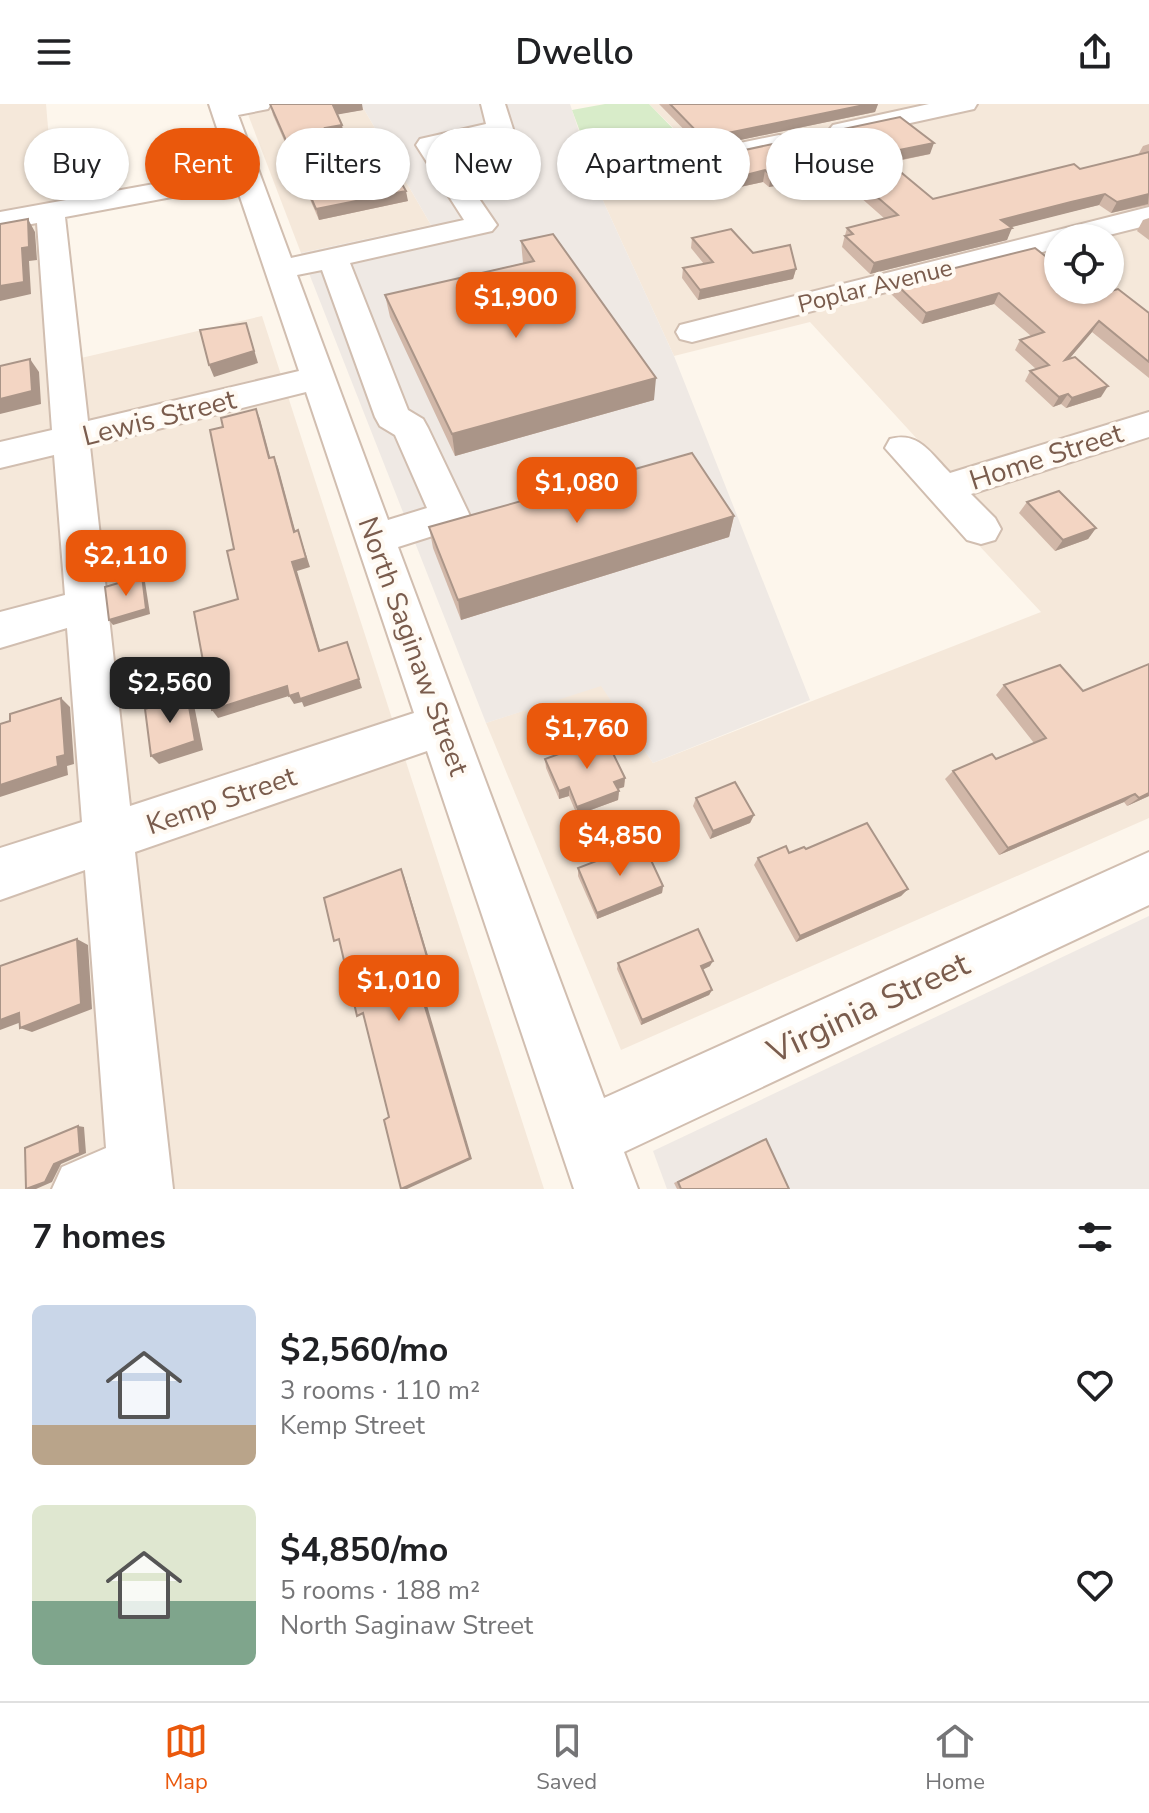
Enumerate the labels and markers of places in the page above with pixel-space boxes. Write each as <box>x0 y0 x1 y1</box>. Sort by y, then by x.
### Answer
pin: $1,900 <box>451 272 581 340</box>
pin: $1,080 <box>512 457 642 525</box>
pin: $2,110 <box>61 530 191 598</box>
pin: $2,560 <box>105 657 235 725</box>
pin: $1,760 <box>522 703 652 771</box>
pin: $4,850 <box>555 810 685 878</box>
pin: $1,010 <box>334 955 464 1023</box>

